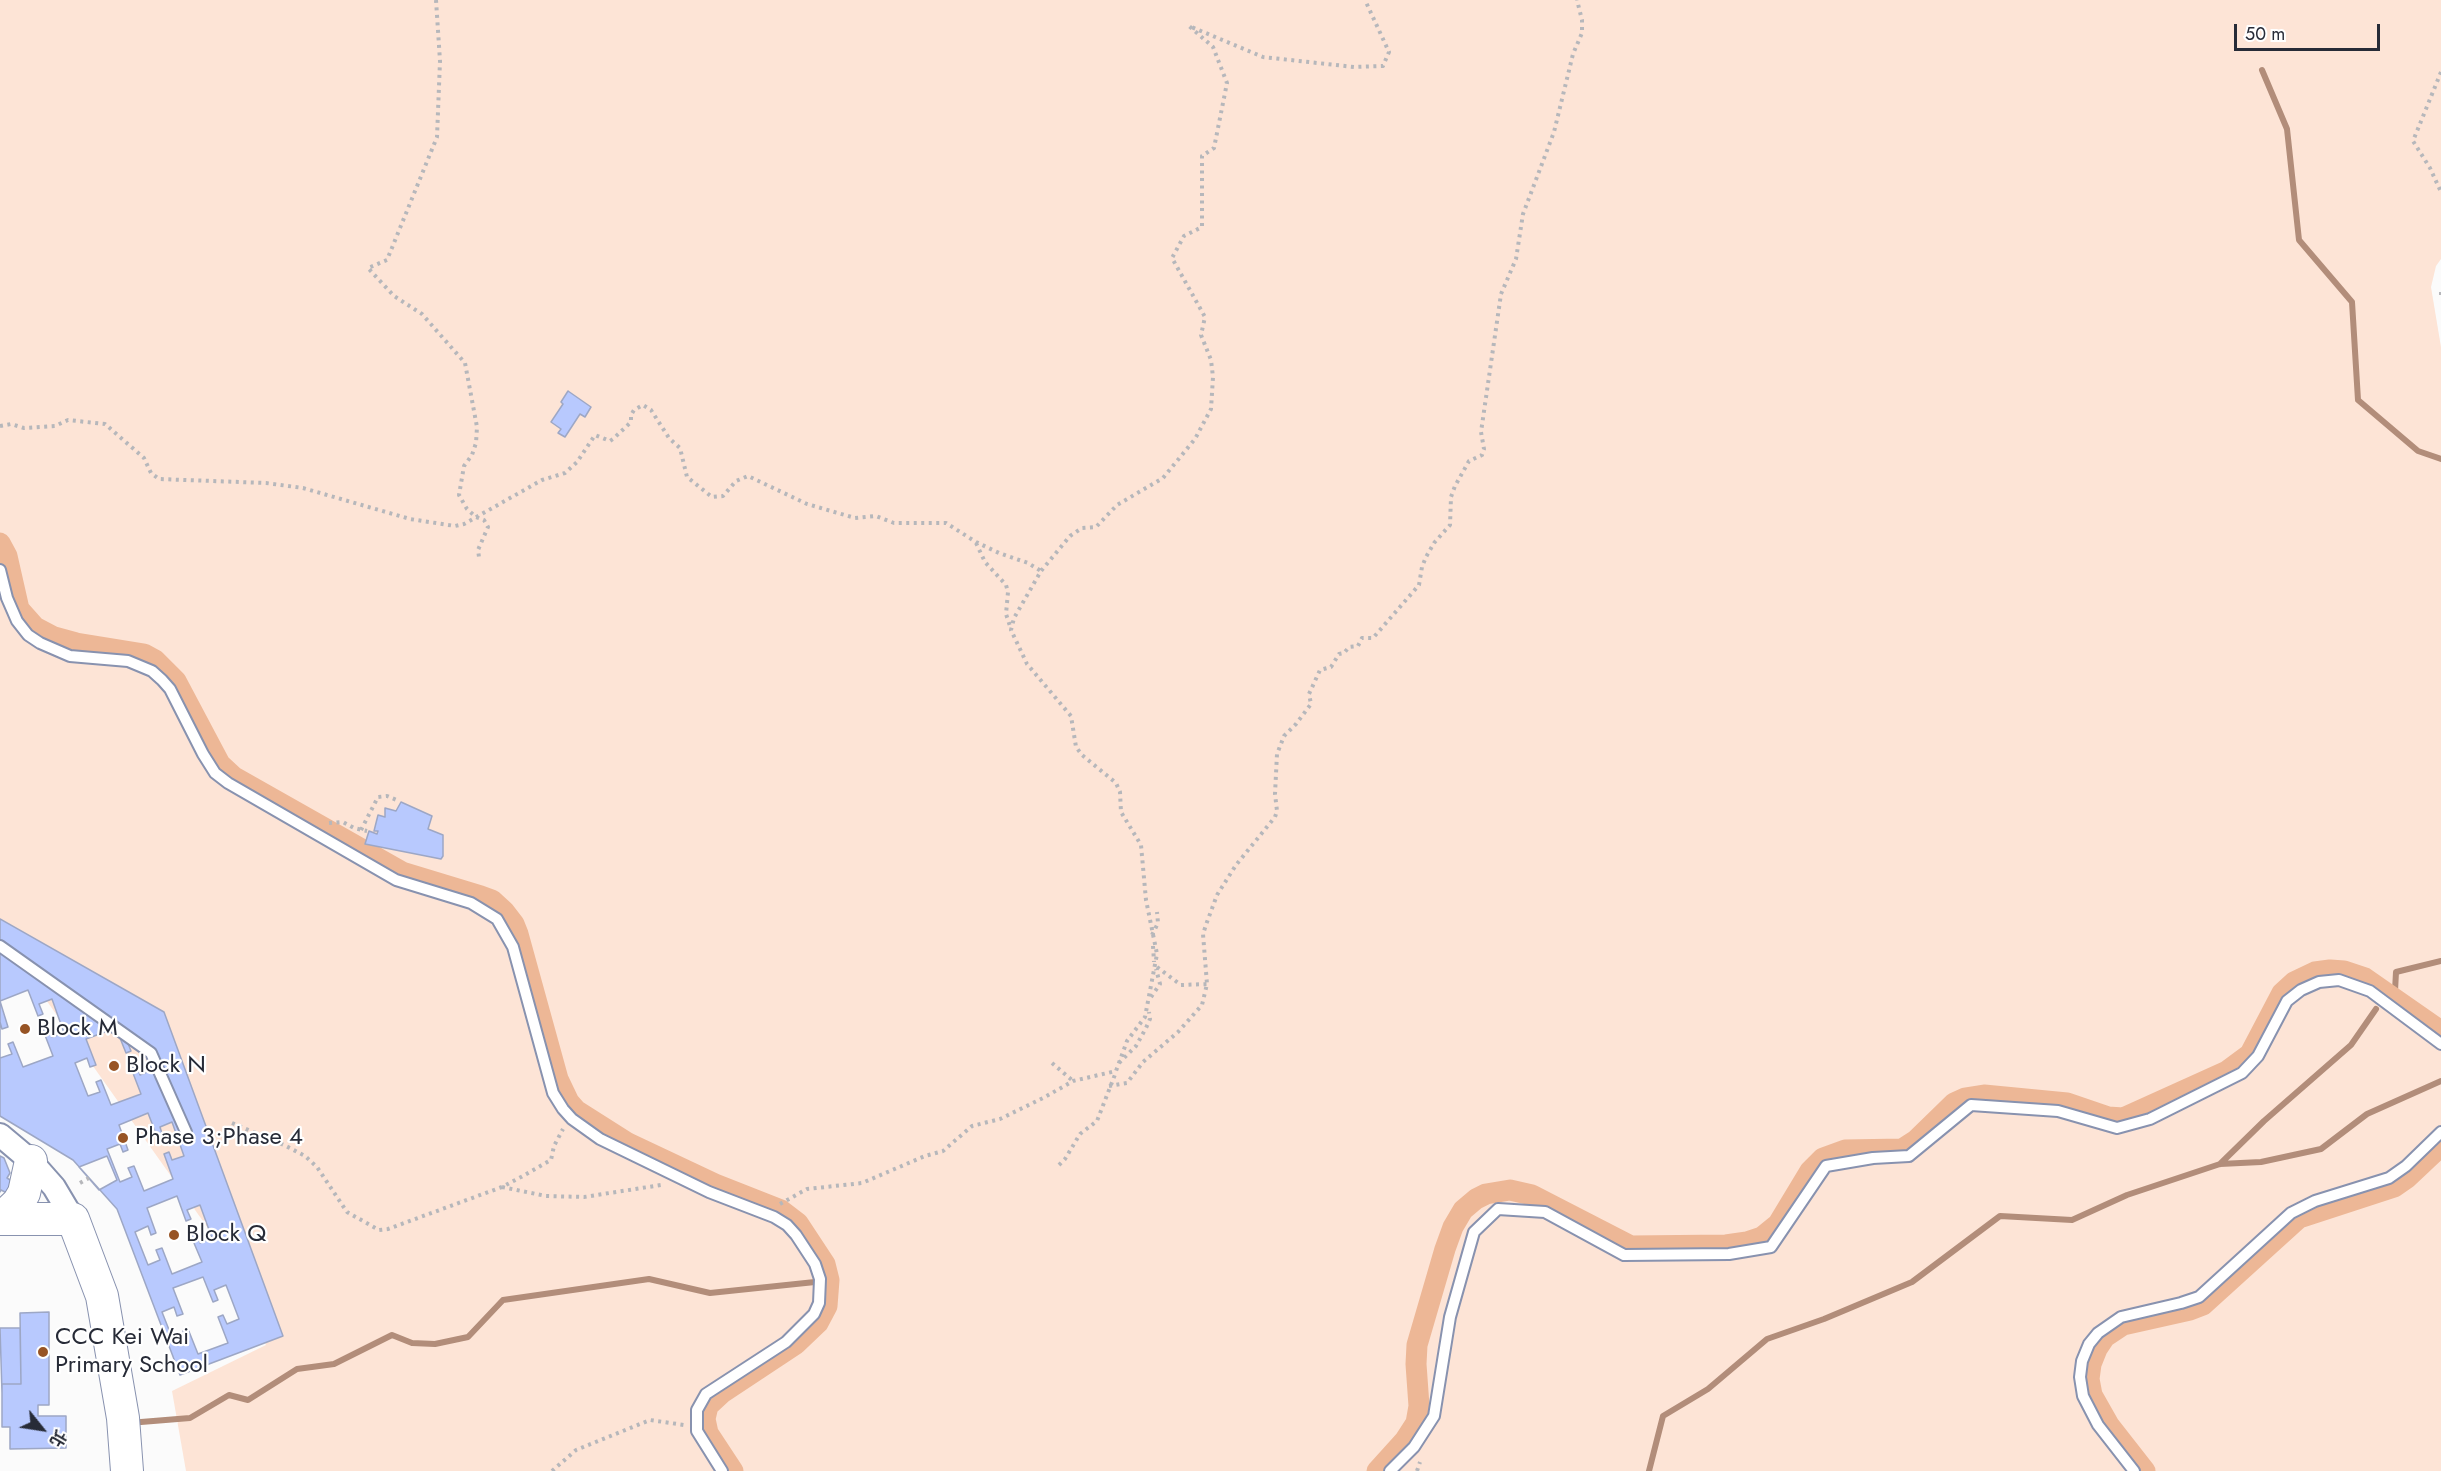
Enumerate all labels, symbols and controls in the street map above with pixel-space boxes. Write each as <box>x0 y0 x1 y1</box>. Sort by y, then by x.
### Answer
scale bar <box>2237 12 2382 50</box>
text: 50 m <box>2245 21 2285 47</box>
place label: Block M <box>37 1015 118 1043</box>
marker: Block M <box>18 1022 32 1036</box>
place label: Block N <box>126 1052 206 1080</box>
marker: Block N <box>107 1059 121 1073</box>
place label: Phase 3;Phase 4 <box>135 1124 303 1152</box>
marker: Phase 3;Phase 4 <box>116 1131 130 1145</box>
place label: Block Q <box>186 1221 266 1249</box>
marker: Block Q <box>167 1228 181 1242</box>
place label: CCC Kei Wai Primary School <box>55 1324 208 1380</box>
marker: CCC Kei Wai Primary School <box>36 1345 50 1359</box>
north arrow <box>12 1399 72 1459</box>
text: 北 <box>44 1426 72 1451</box>

